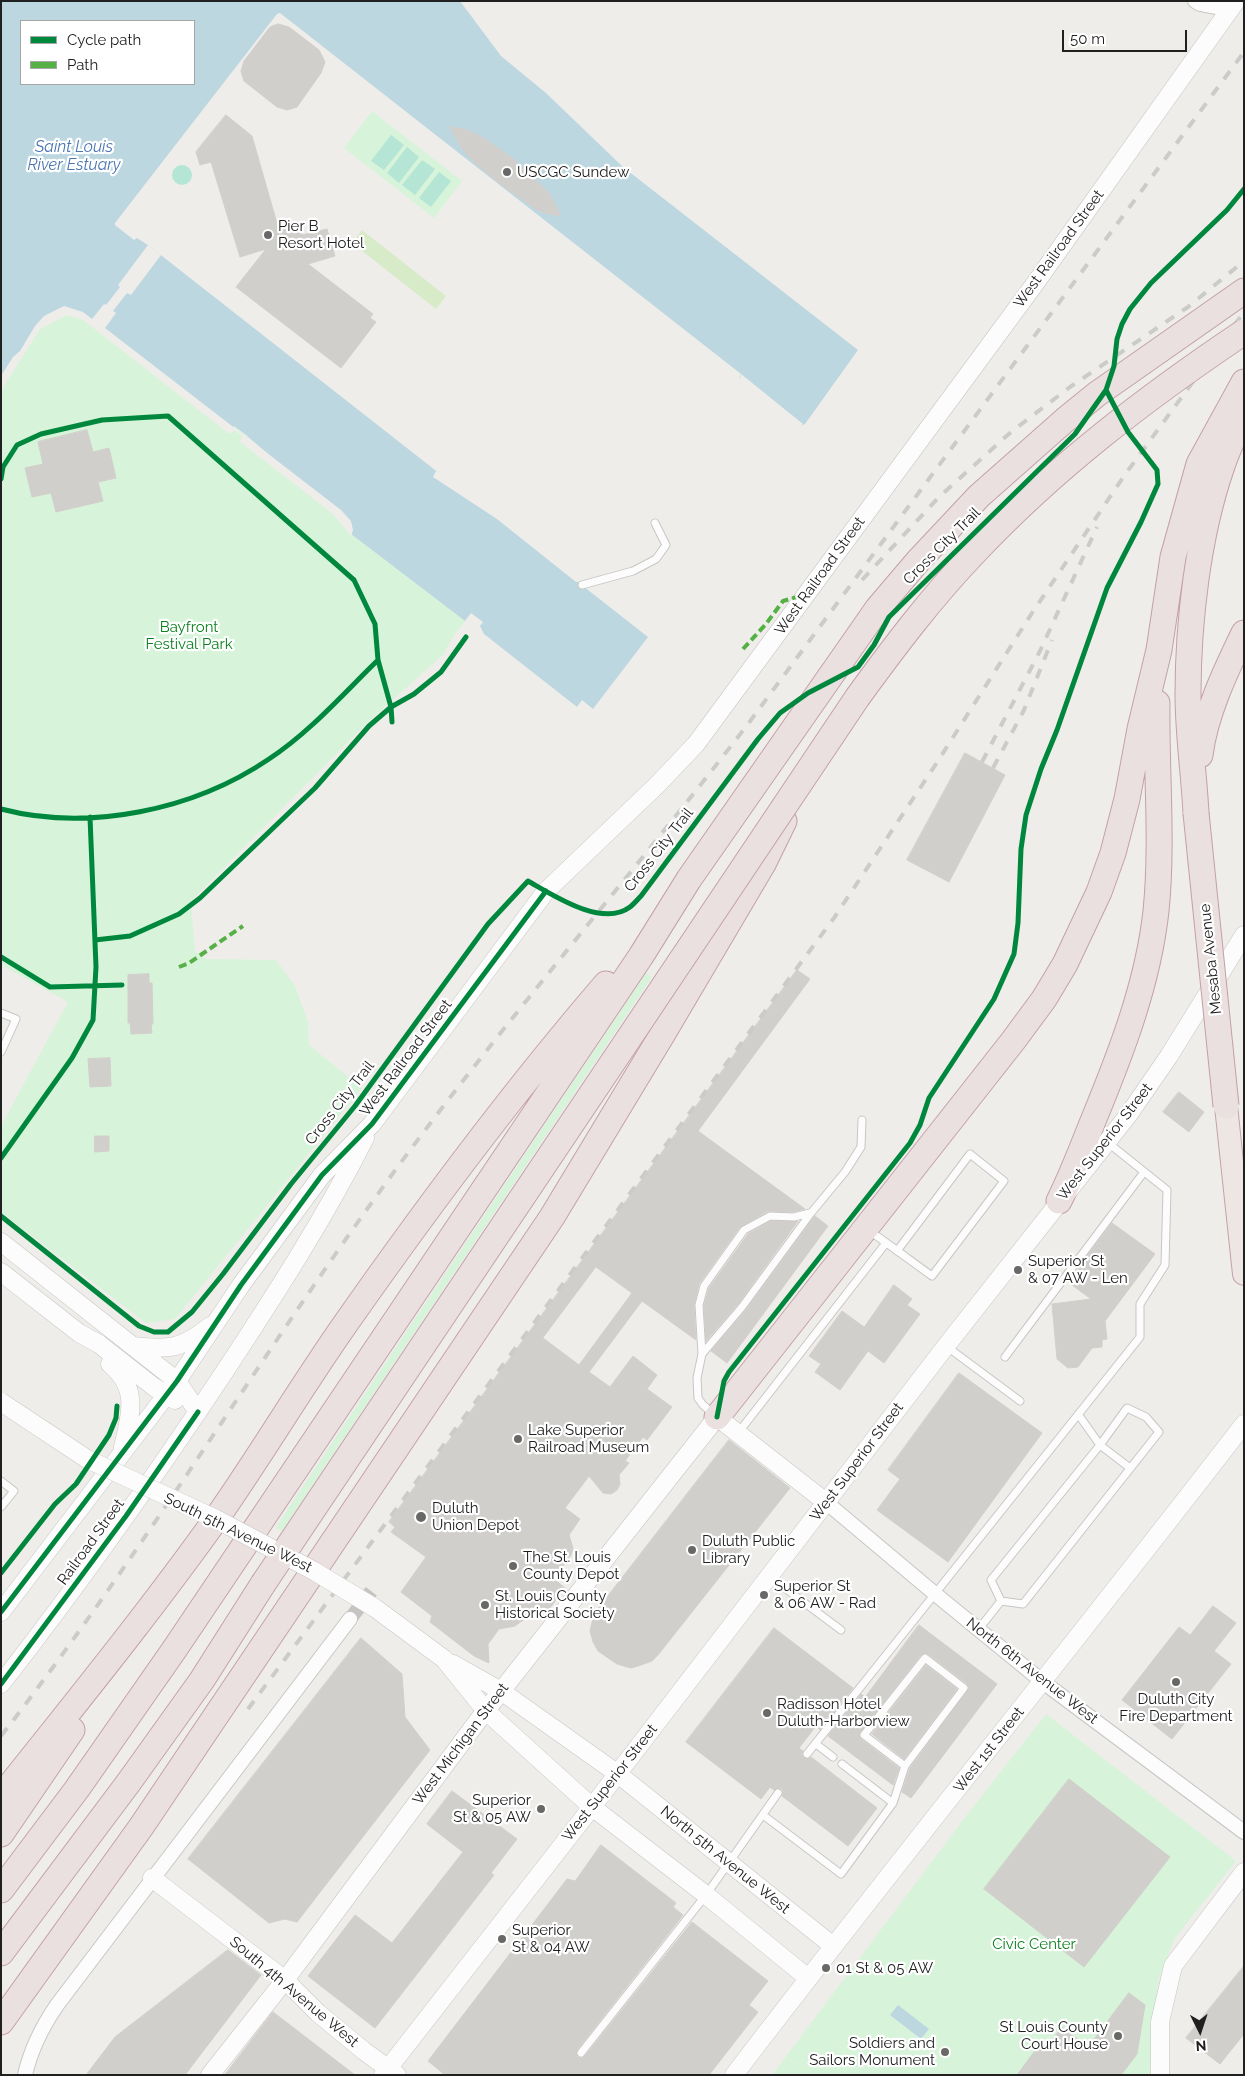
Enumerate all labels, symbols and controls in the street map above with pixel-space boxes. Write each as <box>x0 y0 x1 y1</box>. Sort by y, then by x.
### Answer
legend <box>20 20 195 85</box>
scale bar <box>1065 20 1190 52</box>
text: 50 m <box>1070 30 1105 48</box>
text: Cycle path <box>67 31 141 49</box>
text: Path <box>67 56 98 74</box>
water label: Saint Louis River Estuary <box>28 137 120 175</box>
place label: USCGC Sundew <box>517 163 629 181</box>
marker: USCGC Sundew <box>501 166 513 178</box>
street label: West Railroad Street <box>1010 186 1108 312</box>
place label: Pier B Resort Hotel <box>278 217 364 252</box>
marker: Pier B Resort Hotel <box>262 229 274 241</box>
street label: Cross City Trail <box>900 504 984 588</box>
street label: West Railroad Street <box>771 513 869 639</box>
park label: Bayfront Festival Park <box>145 618 233 653</box>
street label: Cross City Trail <box>621 804 697 896</box>
street label: Mesaba Avenue <box>1196 903 1226 1015</box>
street label: West Railroad Street <box>356 996 456 1120</box>
street label: Cross City Trail <box>302 1057 378 1149</box>
street label: West Superior Street <box>1054 1080 1156 1204</box>
place label: Superior St & 07 AW - Len <box>1028 1252 1128 1287</box>
marker: Superior St & 07 AW - Len <box>1012 1264 1024 1276</box>
street label: West Superior Street <box>807 1399 907 1525</box>
place label: Lake Superior Railroad Museum <box>528 1421 649 1456</box>
marker: Lake Superior Railroad Museum <box>512 1433 524 1445</box>
street label: South 5th Avenue West <box>161 1489 315 1577</box>
street label: Railroad Street <box>54 1495 128 1589</box>
place label: Duluth Union Depot <box>432 1499 519 1534</box>
marker: Duluth Union Depot <box>414 1510 428 1524</box>
place label: Duluth Public Library <box>702 1532 795 1567</box>
marker: Duluth Public Library <box>686 1544 698 1556</box>
place label: The St. Louis County Depot <box>523 1548 619 1583</box>
marker: The St. Louis County Depot <box>507 1560 519 1572</box>
place label: Superior St & 06 AW - Rad <box>774 1577 876 1612</box>
place label: St. Louis County Historical Society <box>495 1587 615 1622</box>
marker: Superior St & 06 AW - Rad <box>758 1589 770 1601</box>
marker: St. Louis County Historical Society <box>479 1599 491 1611</box>
street label: North 6th Avenue West <box>963 1614 1101 1728</box>
marker: Duluth City Fire Department <box>1170 1676 1182 1688</box>
street label: West Michigan Street <box>409 1680 513 1808</box>
place label: Duluth City Fire Department <box>1119 1690 1233 1725</box>
place label: Radisson Hotel Duluth-Harborview <box>777 1695 910 1730</box>
street label: West 1st Street <box>950 1704 1028 1796</box>
marker: Radisson Hotel Duluth-Harborview <box>761 1707 773 1719</box>
street label: West Superior Street <box>559 1721 661 1845</box>
place label: Superior St & 05 AW <box>453 1791 531 1826</box>
street label: North 5th Avenue West <box>657 1802 793 1918</box>
marker: Superior St & 05 AW <box>535 1803 547 1815</box>
place label: Superior St & 04 AW <box>512 1921 590 1956</box>
street label: South 4th Avenue West <box>226 1933 362 2051</box>
marker: Superior St & 04 AW <box>496 1933 508 1945</box>
park label: Civic Center <box>992 1935 1076 1953</box>
place label: 01 St & 05 AW <box>836 1959 933 1977</box>
marker: 01 St & 05 AW <box>820 1962 832 1974</box>
north arrow <box>1175 2006 1225 2056</box>
place label: St Louis County Court House <box>999 2018 1108 2053</box>
marker: St Louis County Court House <box>1112 2030 1124 2042</box>
place label: Soldiers and Sailors Monument <box>809 2034 935 2069</box>
text: N <box>1195 2038 1207 2054</box>
marker: Soldiers and Sailors Monument <box>939 2046 951 2058</box>

